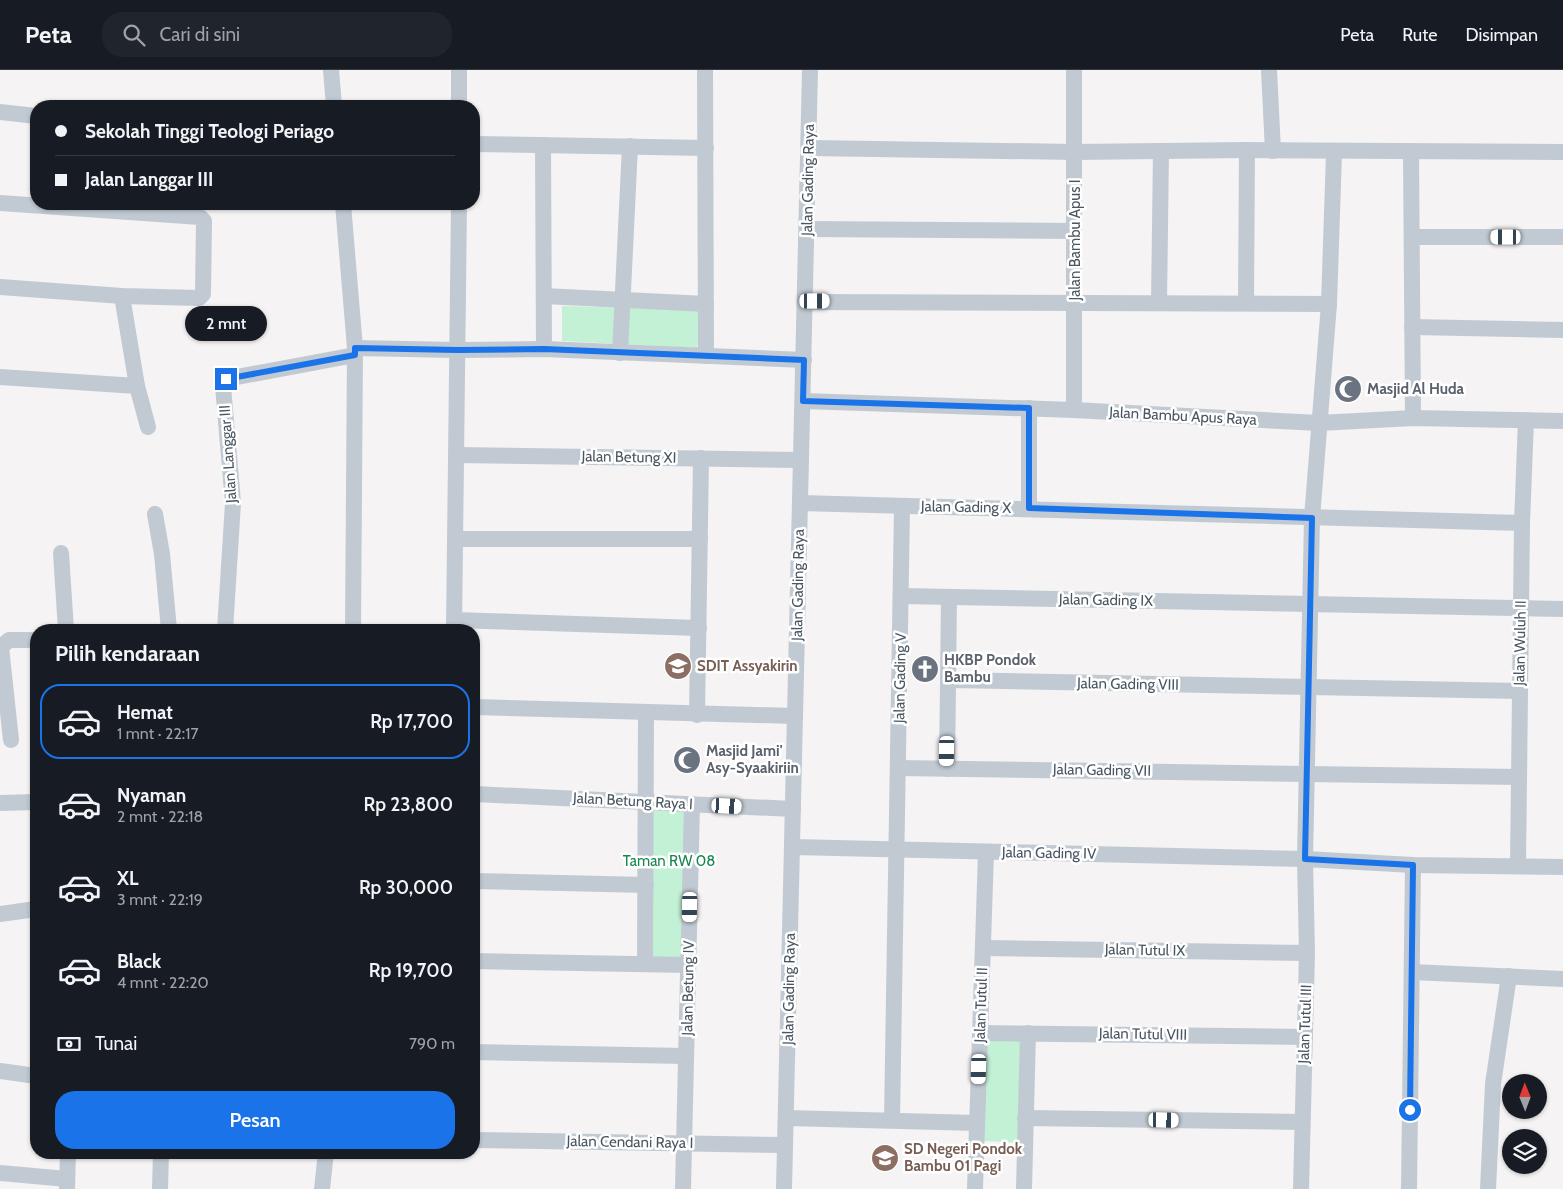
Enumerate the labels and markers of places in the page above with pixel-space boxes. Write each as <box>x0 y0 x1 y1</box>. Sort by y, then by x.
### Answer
mosque icon: Masjid Al Huda <box>1333 374 1363 404</box>
place label: Masjid Al Huda <box>1367 380 1465 398</box>
school or university icon: SDIT Assyakirin <box>663 651 693 681</box>
place label: HKBP Pondok Bambu <box>944 651 1037 686</box>
church icon: HKBP Pondok Bambu <box>910 654 940 684</box>
place label: SDIT Assyakirin <box>697 657 798 675</box>
place label: Masjid Jami' Asy-Syaakiriin <box>706 742 799 777</box>
mosque icon: Masjid Jami' Asy-Syaakiriin <box>672 745 702 775</box>
place label: SD Negeri Pondok Bambu 01 Pagi <box>904 1140 1023 1175</box>
school or university icon: SD Negeri Pondok Bambu 01 Pagi <box>870 1143 900 1173</box>

